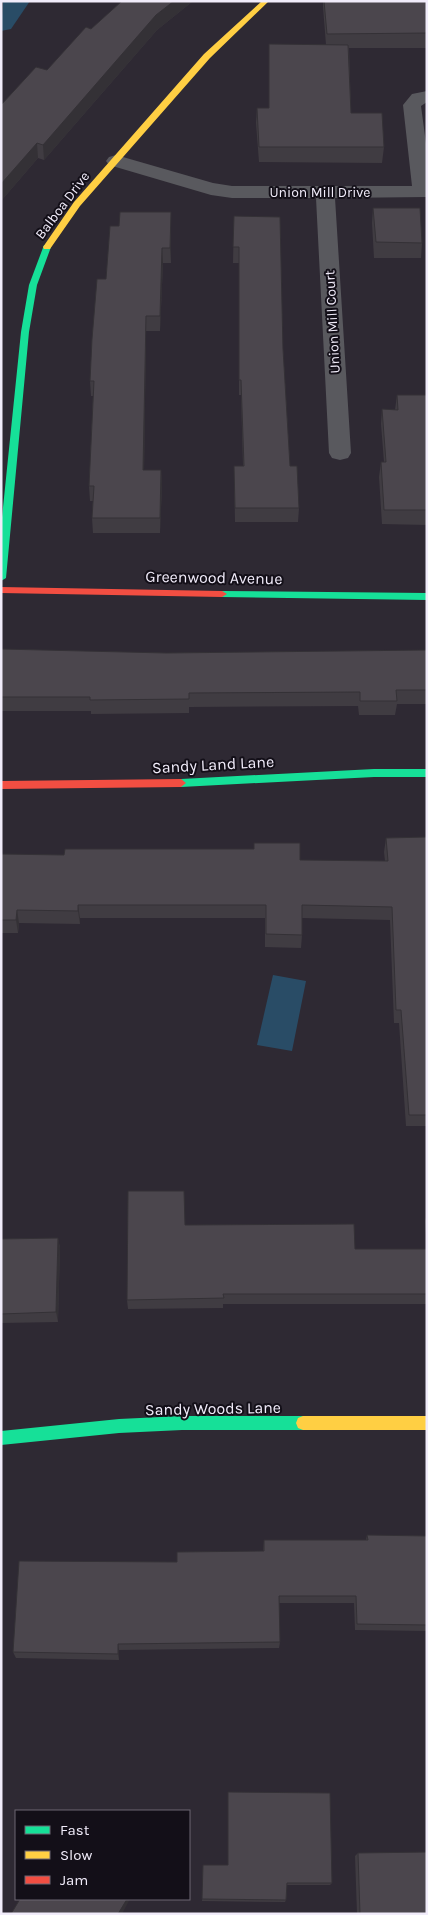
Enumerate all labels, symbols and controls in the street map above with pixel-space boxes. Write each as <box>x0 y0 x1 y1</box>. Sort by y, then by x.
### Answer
street label: Balboa Drive <box>32 168 93 242</box>
street label: Union Mill Drive <box>269 184 371 201</box>
street label: Union Mill Court <box>321 270 344 374</box>
street label: Greenwood Avenue <box>145 567 283 588</box>
street label: Sandy Land Lane <box>151 752 275 777</box>
street label: Sandy Woods Lane <box>145 1398 281 1419</box>
legend <box>15 1810 190 1900</box>
text: Fast <box>60 1821 90 1839</box>
text: Slow <box>60 1846 92 1864</box>
text: Jam <box>60 1871 88 1889</box>

